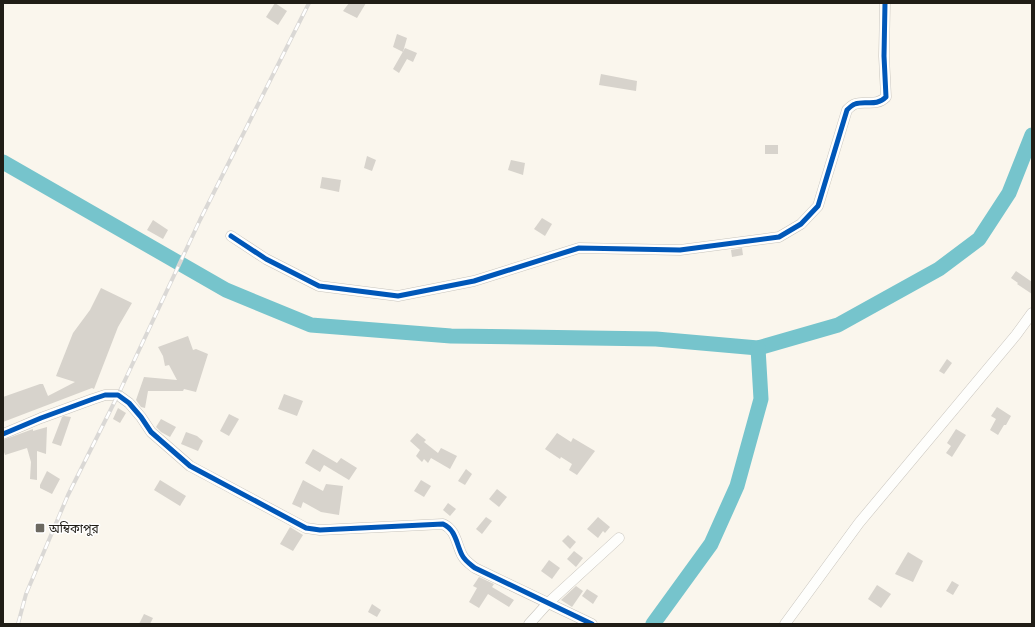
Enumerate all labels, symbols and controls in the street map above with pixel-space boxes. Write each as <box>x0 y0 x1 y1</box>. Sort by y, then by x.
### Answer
place label: অম্বিকাপুর <box>48 521 99 537</box>
marker: অম্বিকাপুর <box>34 522 46 534</box>

